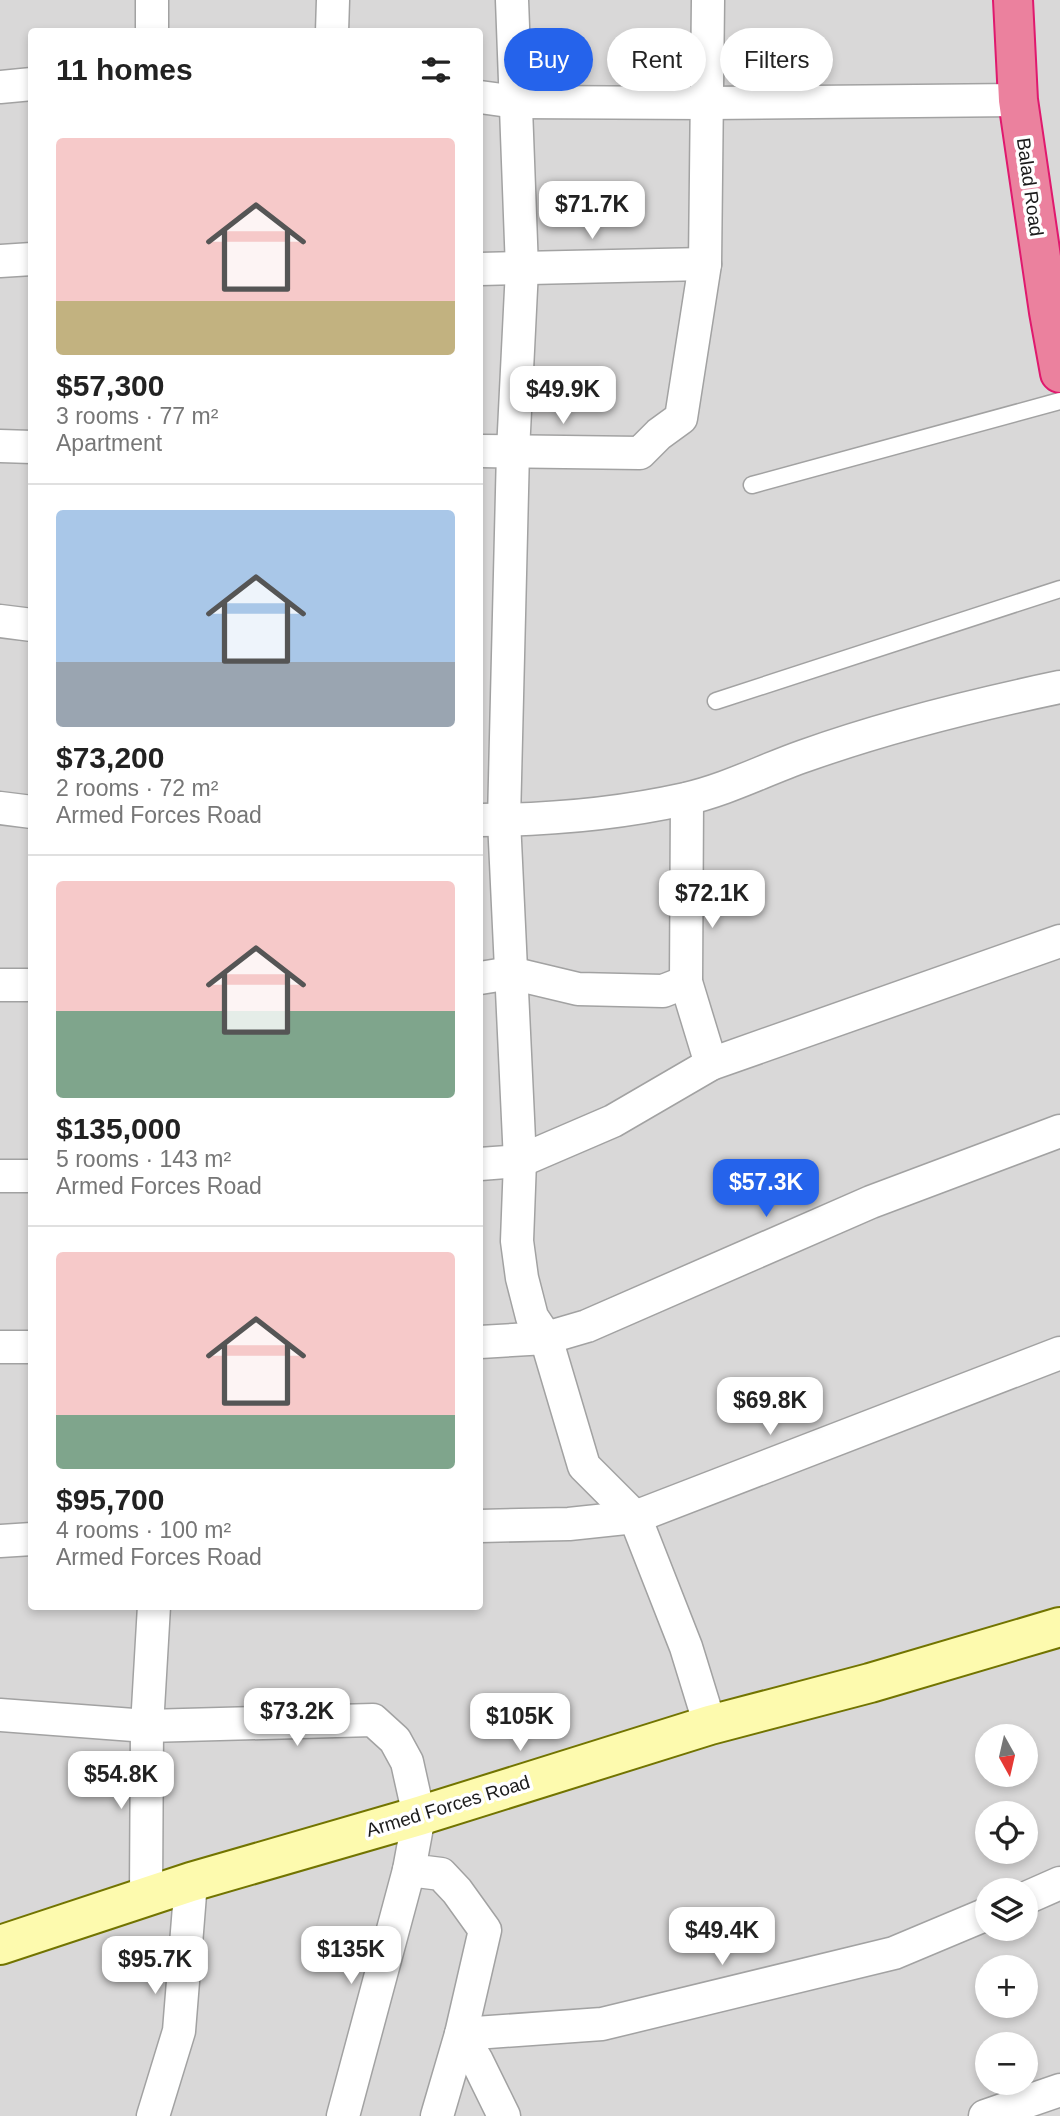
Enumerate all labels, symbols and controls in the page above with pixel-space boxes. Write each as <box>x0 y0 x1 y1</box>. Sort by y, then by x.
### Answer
chip: Buy <box>504 28 593 91</box>
chip: Rent <box>607 28 706 91</box>
chip: Filters <box>720 28 833 91</box>
icon: filters <box>417 51 455 89</box>
text: 11 homes <box>56 53 193 86</box>
street label: Balad Road <box>1013 136 1047 238</box>
pin: $71.7K <box>535 182 649 241</box>
icon: home <box>193 184 319 310</box>
text: $71.7K <box>555 191 629 217</box>
pin: $49.9K <box>506 366 620 426</box>
text: $57,300 <box>56 369 164 402</box>
text: $49.9K <box>526 376 600 402</box>
text: 3 rooms · 77 m² <box>56 403 218 429</box>
text: Apartment <box>56 430 162 456</box>
icon: home <box>193 556 319 682</box>
text: $73,200 <box>56 741 164 774</box>
text: 2 rooms · 72 m² <box>56 775 218 801</box>
text: Armed Forces Road <box>56 802 262 828</box>
pin: $72.1K <box>655 870 769 930</box>
text: $72.1K <box>675 880 749 906</box>
icon: home <box>193 927 319 1053</box>
text: $135,000 <box>56 1112 181 1145</box>
text: 5 rooms · 143 m² <box>56 1146 231 1172</box>
pin: $57.3K <box>709 1160 823 1219</box>
text: $57.3K <box>729 1169 803 1195</box>
text: Armed Forces Road <box>56 1173 262 1199</box>
icon: home <box>193 1298 319 1424</box>
pin: $69.8K <box>713 1378 827 1437</box>
text: $69.8K <box>733 1387 807 1413</box>
text: $95,700 <box>56 1483 164 1516</box>
text: 4 rooms · 100 m² <box>56 1517 231 1543</box>
text: Armed Forces Road <box>56 1544 262 1570</box>
pin: $73.2K <box>240 1688 354 1748</box>
pin: $105K <box>471 1694 569 1753</box>
text: $73.2K <box>260 1698 334 1724</box>
text: $105K <box>486 1703 554 1729</box>
north arrow <box>975 1724 1038 1787</box>
map controls <box>975 1724 1038 2095</box>
pin: $54.8K <box>64 1752 178 1811</box>
text: $54.8K <box>84 1761 158 1787</box>
street label: Armed Forces Road <box>364 1771 532 1841</box>
button: locate <box>975 1801 1038 1864</box>
button: layers <box>975 1878 1038 1941</box>
pin: $49.4K <box>665 1908 779 1967</box>
text: $49.4K <box>685 1917 759 1943</box>
pin: $135K <box>302 1926 400 1986</box>
text: $135K <box>317 1936 385 1962</box>
pin: $95.7K <box>98 1937 212 1996</box>
text: $95.7K <box>118 1946 192 1972</box>
button: + <box>975 1955 1038 2018</box>
button: − <box>975 2032 1038 2095</box>

